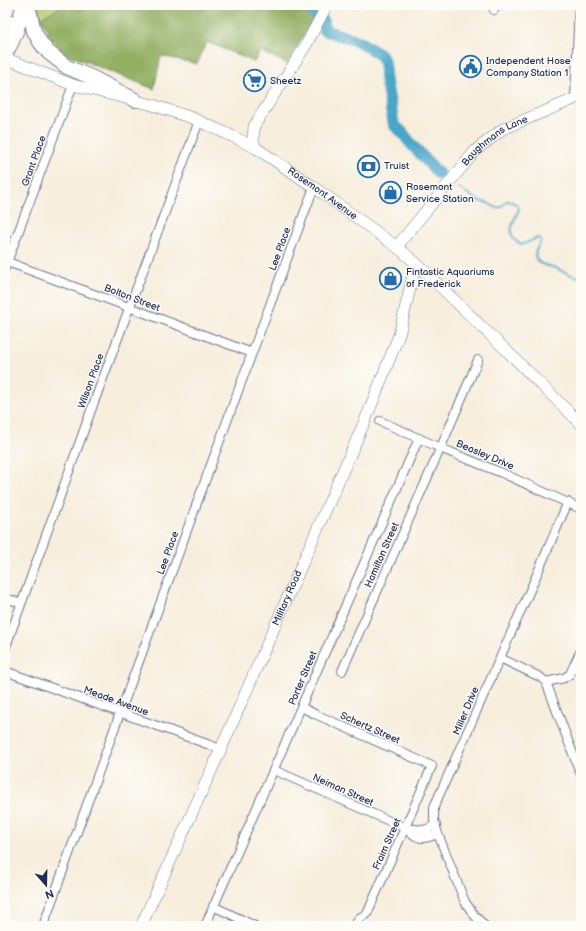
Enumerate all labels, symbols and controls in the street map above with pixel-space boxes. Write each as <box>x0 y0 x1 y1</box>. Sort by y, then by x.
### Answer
public building icon: Independent Hose Company Station 1 <box>457 54 483 80</box>
place label: Independent Hose Company Station 1 <box>486 55 571 79</box>
supermarket icon: Sheetz <box>241 68 267 94</box>
place label: Sheetz <box>270 75 302 87</box>
street label: Baughmans Lane <box>459 113 530 168</box>
street label: Grant Place <box>19 134 49 188</box>
bank icon: Truist <box>355 153 381 179</box>
place label: Truist <box>384 160 409 172</box>
street label: Rosemont Avenue <box>285 165 360 222</box>
shop icon: Rosemont Service Station <box>378 180 404 206</box>
place label: Rosemont Service Station <box>406 181 474 205</box>
street label: Lee Place <box>267 226 293 272</box>
shop icon: Fintastic Aquariums of Frederick <box>378 265 404 291</box>
place label: Fintastic Aquariums of Frederick <box>406 266 495 290</box>
street label: Bolton Street <box>102 282 162 314</box>
street label: Wilson Place <box>76 352 107 410</box>
street label: Beasley Drive <box>454 437 516 473</box>
street label: Hamilton Street <box>362 521 402 589</box>
street label: Lee Place <box>155 530 181 576</box>
street label: Military Road <box>270 568 305 628</box>
street label: Porter Street <box>286 649 320 707</box>
street label: Meade Avenue <box>82 684 150 718</box>
street label: Miller Drive <box>450 685 482 737</box>
street label: Schertz Street <box>338 709 402 747</box>
street label: Neiman Street <box>311 771 375 809</box>
street label: Fraim Street <box>370 816 404 872</box>
north arrow <box>26 865 66 905</box>
text: N <box>43 886 55 901</box>

